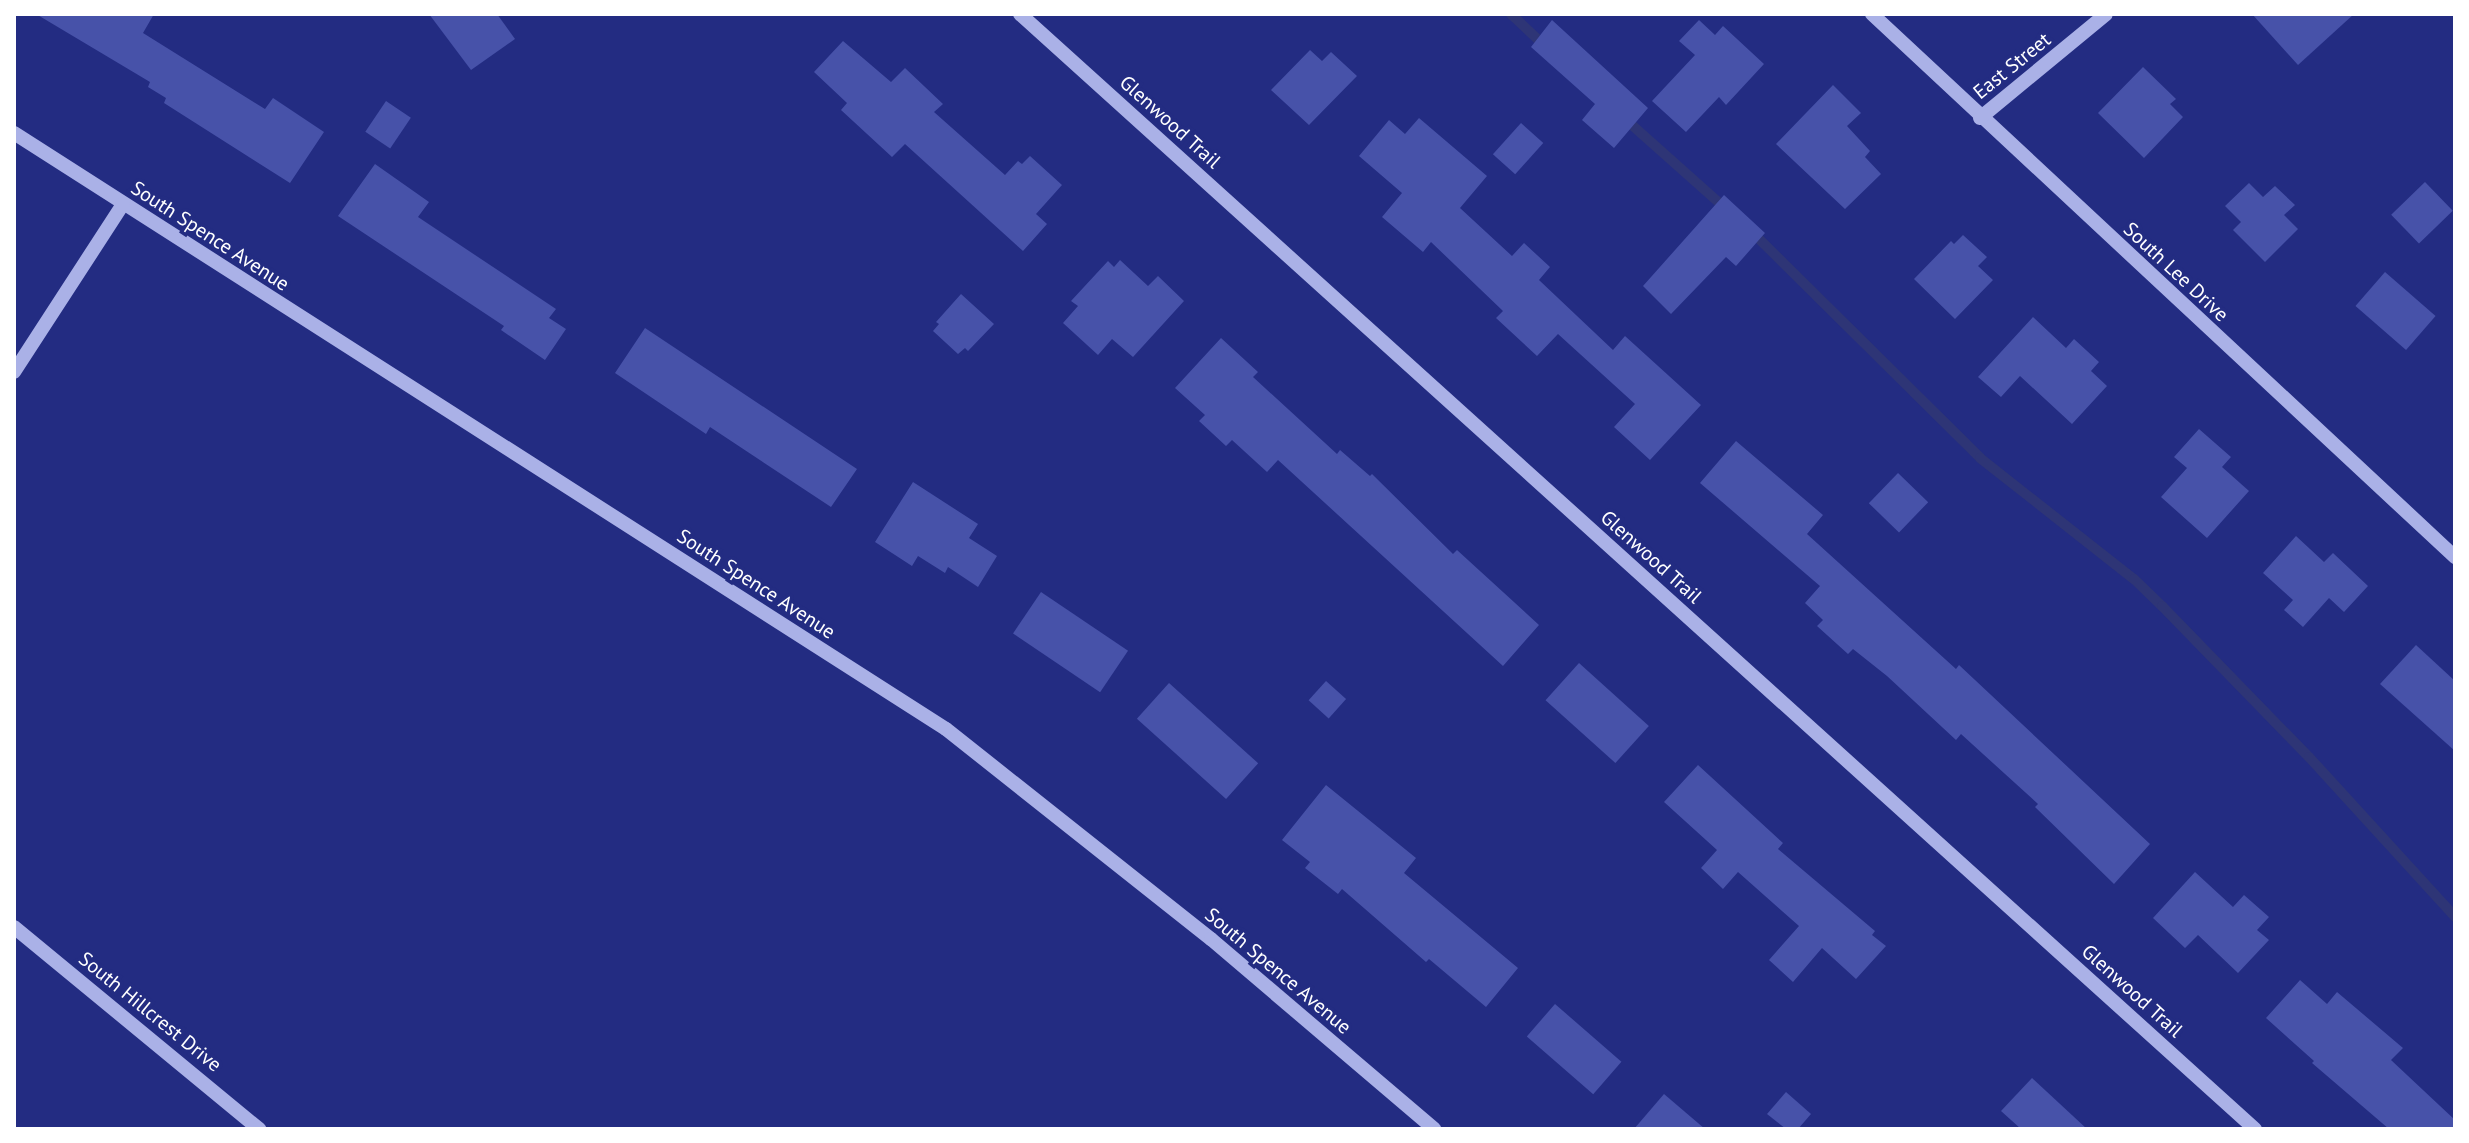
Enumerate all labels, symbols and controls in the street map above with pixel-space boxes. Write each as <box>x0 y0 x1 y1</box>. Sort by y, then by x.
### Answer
street label: East Street <box>1969 28 2055 104</box>
street label: Glenwood Trail <box>1114 70 1226 174</box>
street label: South Spence Avenue <box>126 176 294 296</box>
street label: South Lee Drive <box>2119 217 2233 327</box>
street label: Glenwood Trail <box>1595 505 1707 609</box>
street label: South Spence Avenue <box>672 524 840 644</box>
street label: South Spence Avenue <box>1200 903 1356 1039</box>
street label: Glenwood Trail <box>2076 939 2188 1043</box>
street label: South Hillcrest Drive <box>74 947 226 1077</box>

